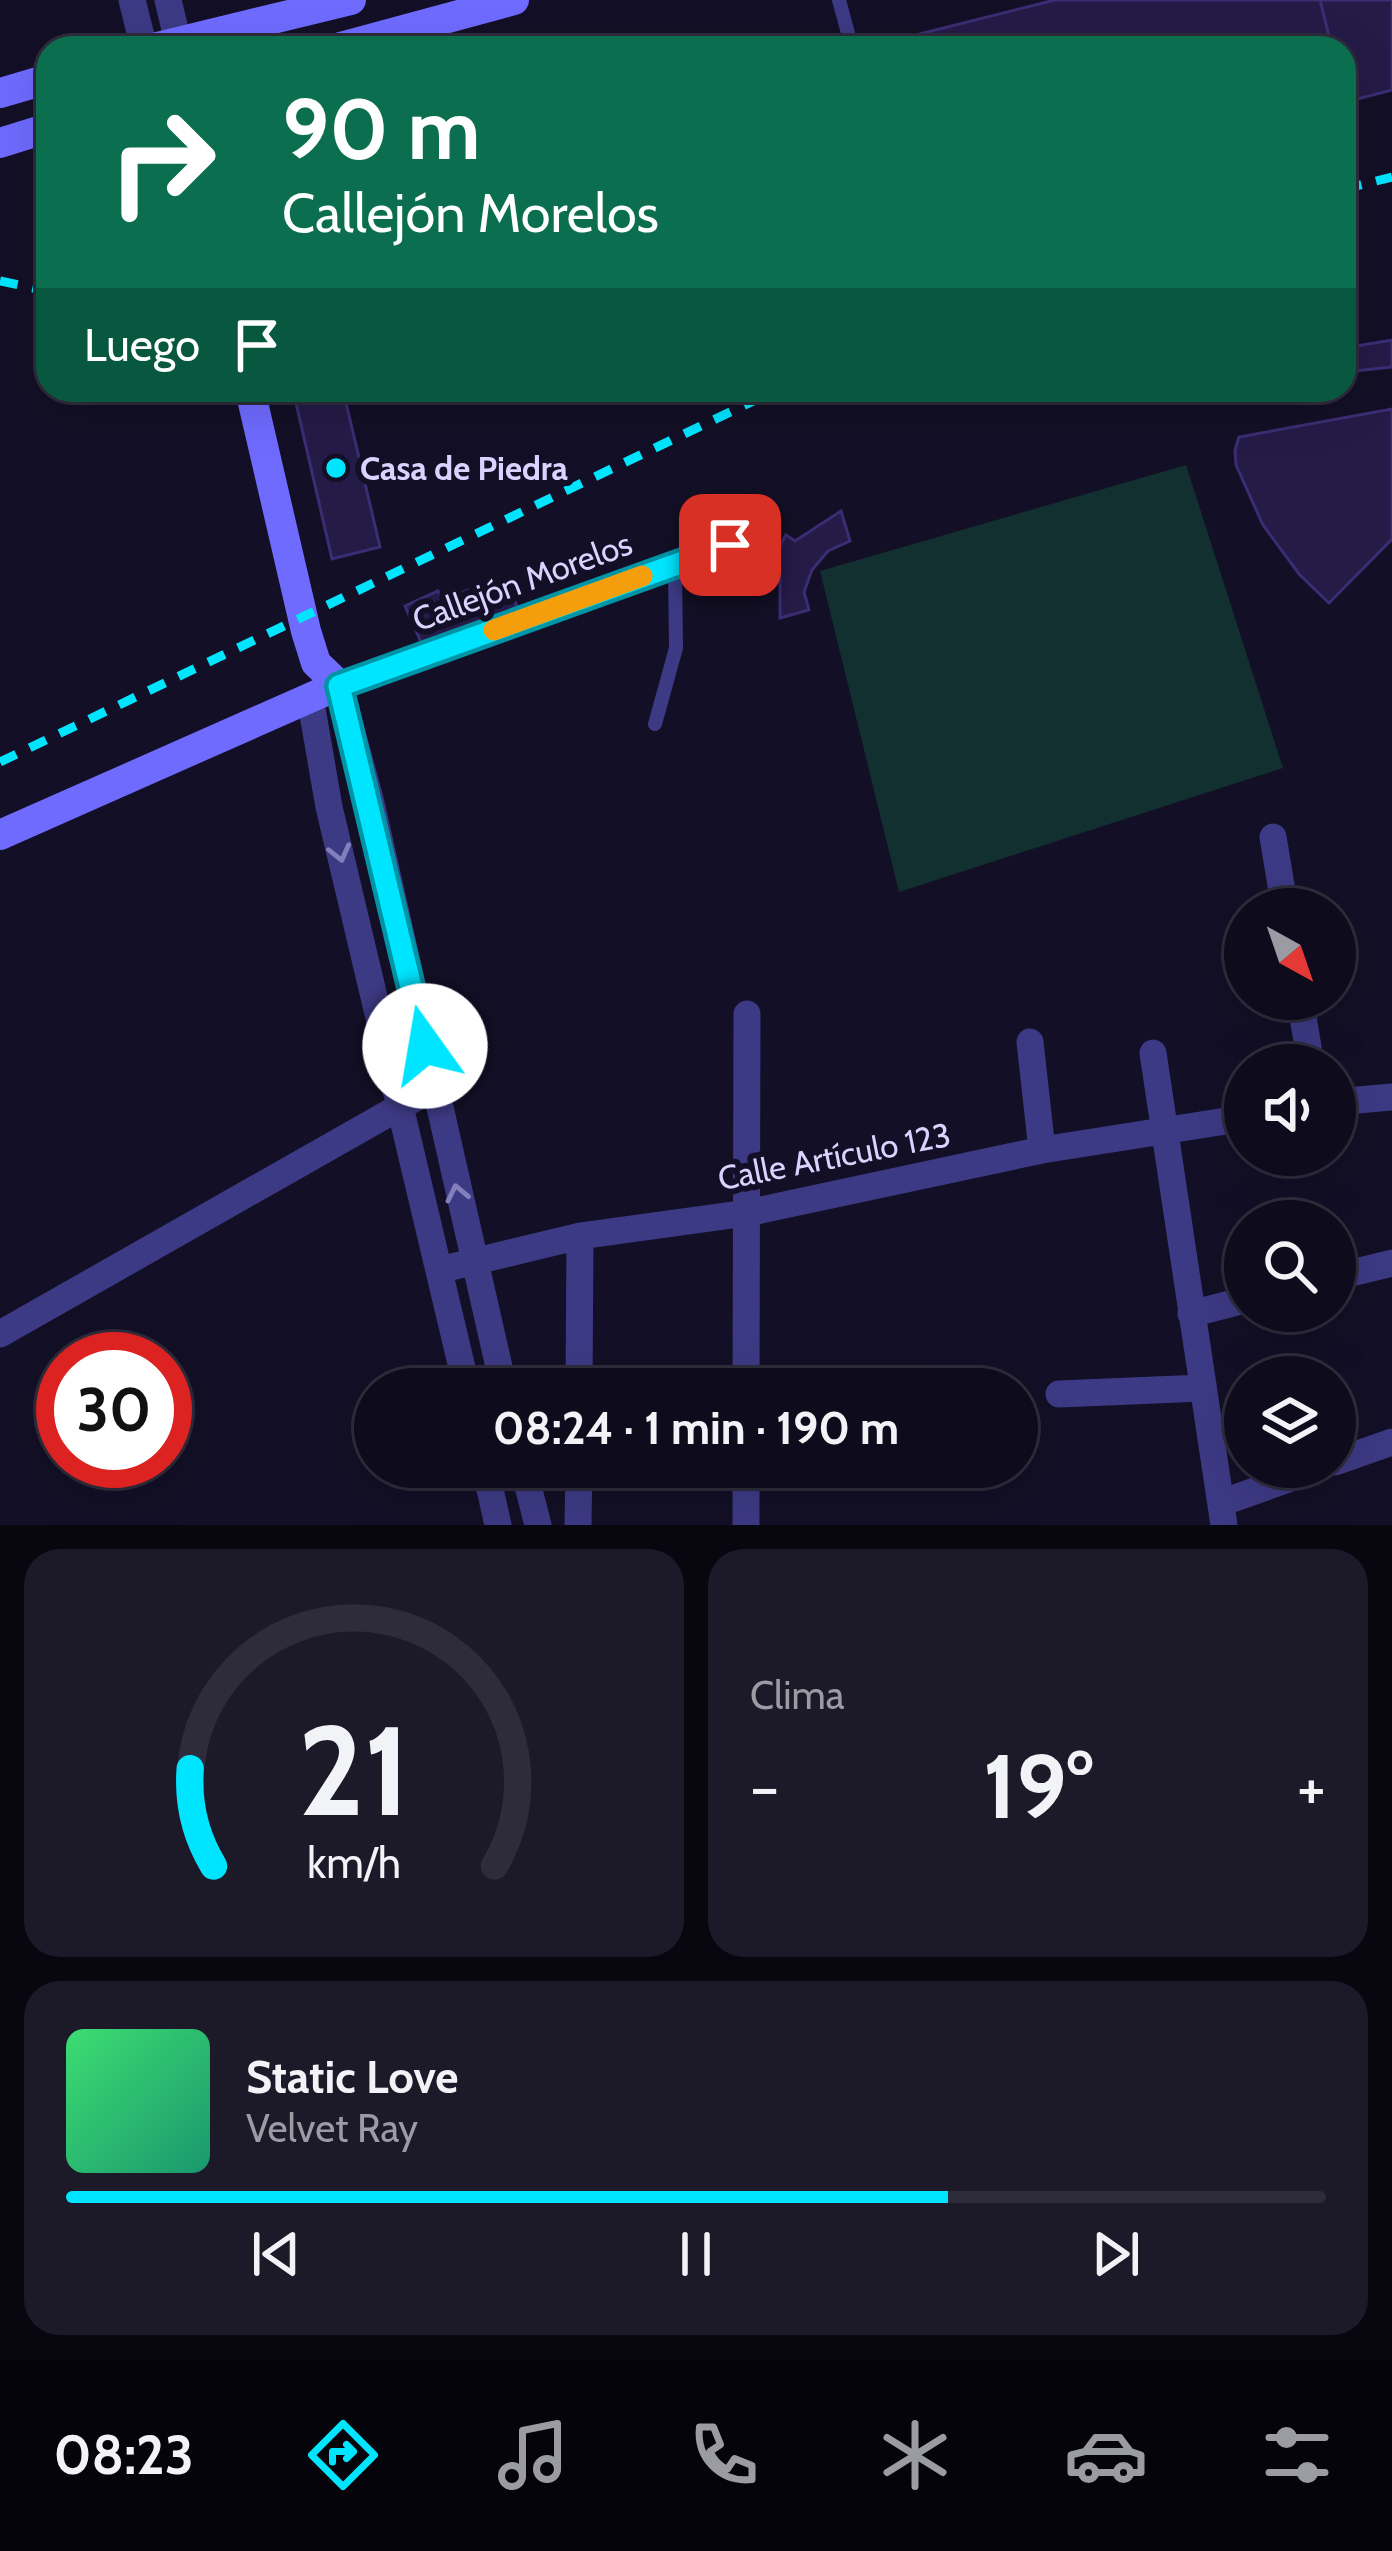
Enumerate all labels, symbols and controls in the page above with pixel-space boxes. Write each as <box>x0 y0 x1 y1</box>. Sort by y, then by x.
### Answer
text: 90 m <box>282 78 480 180</box>
icon: right <box>84 84 240 240</box>
text: Callejón Morelos <box>282 180 659 246</box>
icon: arrive <box>224 312 290 378</box>
text: Luego <box>84 318 200 372</box>
place label: Casa de Piedra <box>360 448 569 488</box>
marker: Casa de Piedra <box>323 455 349 481</box>
pin <box>679 494 781 596</box>
icon: arrive <box>697 512 763 578</box>
street label: Callejón Morelos <box>407 523 637 639</box>
one-way arrow <box>326 842 351 862</box>
north arrow <box>1224 888 1356 1020</box>
map controls <box>1224 888 1356 1488</box>
position arrow <box>362 983 488 1109</box>
button: sound <box>1224 1044 1356 1176</box>
street label: Calle Artículo 123 <box>714 1114 954 1198</box>
one-way arrow <box>446 1184 471 1204</box>
button: search <box>1224 1200 1356 1332</box>
speed limit sign: 30 <box>36 1332 192 1488</box>
button: layers <box>1224 1356 1356 1488</box>
text: 08:24 · 1 min · 190 m <box>493 1401 899 1455</box>
text: Clima <box>750 1671 844 1719</box>
text: 21 <box>298 1695 410 1846</box>
text: 19° <box>983 1731 1093 1841</box>
text: − <box>750 1746 779 1827</box>
text: + <box>1297 1746 1326 1827</box>
text: km/h <box>307 1837 401 1889</box>
text: Static Love <box>246 2050 459 2104</box>
text: Velvet Ray <box>246 2104 418 2152</box>
icon: previous <box>243 2221 309 2287</box>
icon: pause <box>663 2221 729 2287</box>
icon: next <box>1083 2221 1149 2287</box>
icon: directions <box>301 2413 385 2497</box>
icon: music <box>491 2413 575 2497</box>
icon: phone <box>682 2413 766 2497</box>
icon: climate <box>873 2413 957 2497</box>
icon: car <box>1064 2413 1148 2497</box>
icon: filters <box>1255 2413 1339 2497</box>
text: 08:23 <box>53 2422 194 2488</box>

